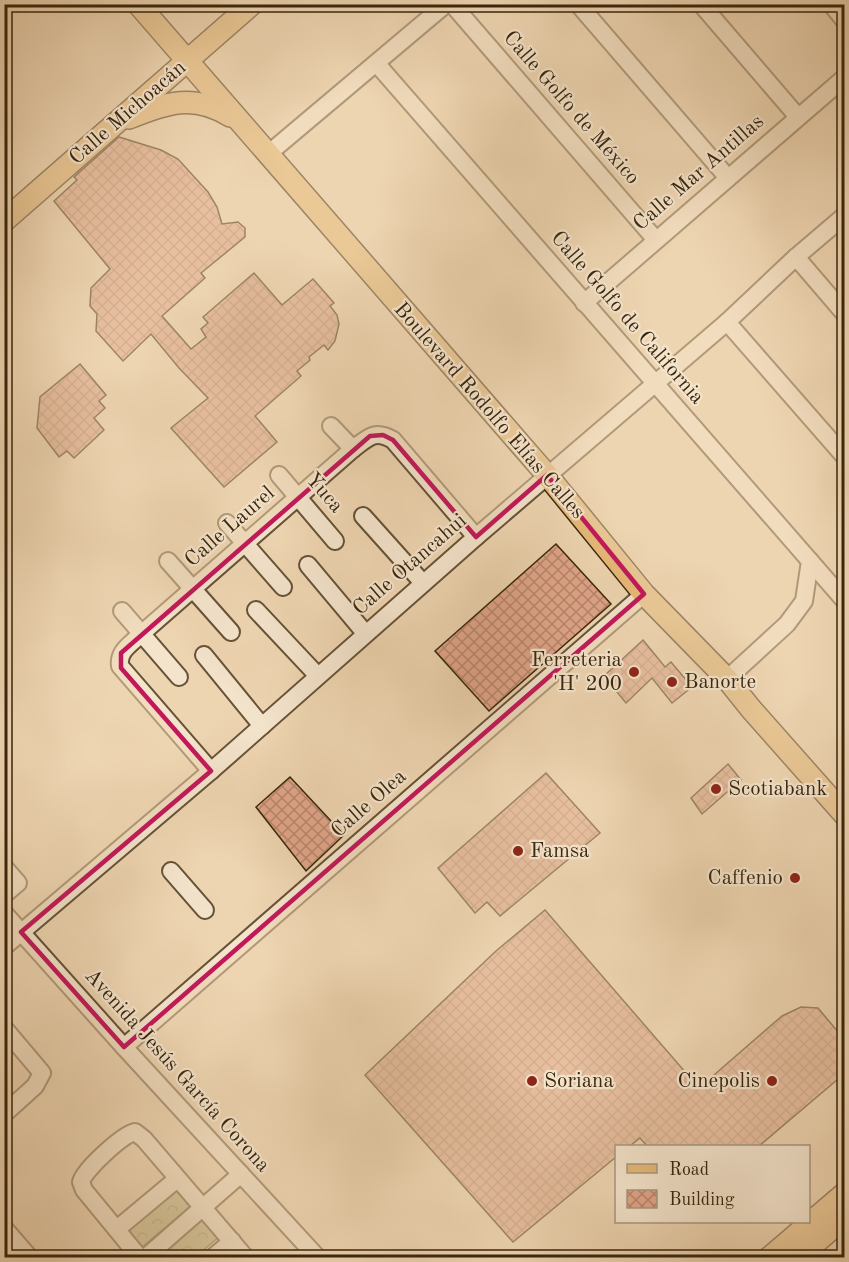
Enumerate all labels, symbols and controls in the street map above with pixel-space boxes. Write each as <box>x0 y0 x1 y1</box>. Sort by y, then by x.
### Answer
street label: Calle Golfo de México <box>499 27 643 189</box>
street label: Calle Michoacán <box>66 57 190 169</box>
street label: Calle Mar Antillas <box>630 111 768 235</box>
street label: Calle Golfo de California <box>546 228 708 408</box>
street label: Boulevard Rodolfo Elías Calles <box>389 299 589 523</box>
street label: Yuca <box>301 469 347 517</box>
street label: Calle Laurel <box>181 482 279 571</box>
street label: Calle Otancahui <box>349 510 471 620</box>
place label: Ferreteria 'H' 200 <box>531 650 622 695</box>
marker: Ferreteria 'H' 200 <box>627 665 641 679</box>
place label: Banorte <box>684 672 756 693</box>
marker: Banorte <box>665 675 679 689</box>
street label: Calle Olea <box>327 766 411 842</box>
place label: Scotiabank <box>728 779 827 800</box>
marker: Scotiabank <box>709 782 723 796</box>
place label: Famsa <box>530 841 589 862</box>
marker: Famsa <box>511 844 525 858</box>
place label: Caffenio <box>708 868 783 889</box>
marker: Caffenio <box>788 871 802 885</box>
street label: Avenida Jesús García Corona <box>80 965 274 1177</box>
place label: Soriana <box>544 1071 614 1092</box>
place label: Cinepolis <box>678 1071 760 1092</box>
marker: Soriana <box>525 1074 539 1088</box>
marker: Cinepolis <box>765 1074 779 1088</box>
legend <box>615 1145 810 1223</box>
text: Road <box>669 1161 709 1179</box>
text: Building <box>669 1191 735 1209</box>

